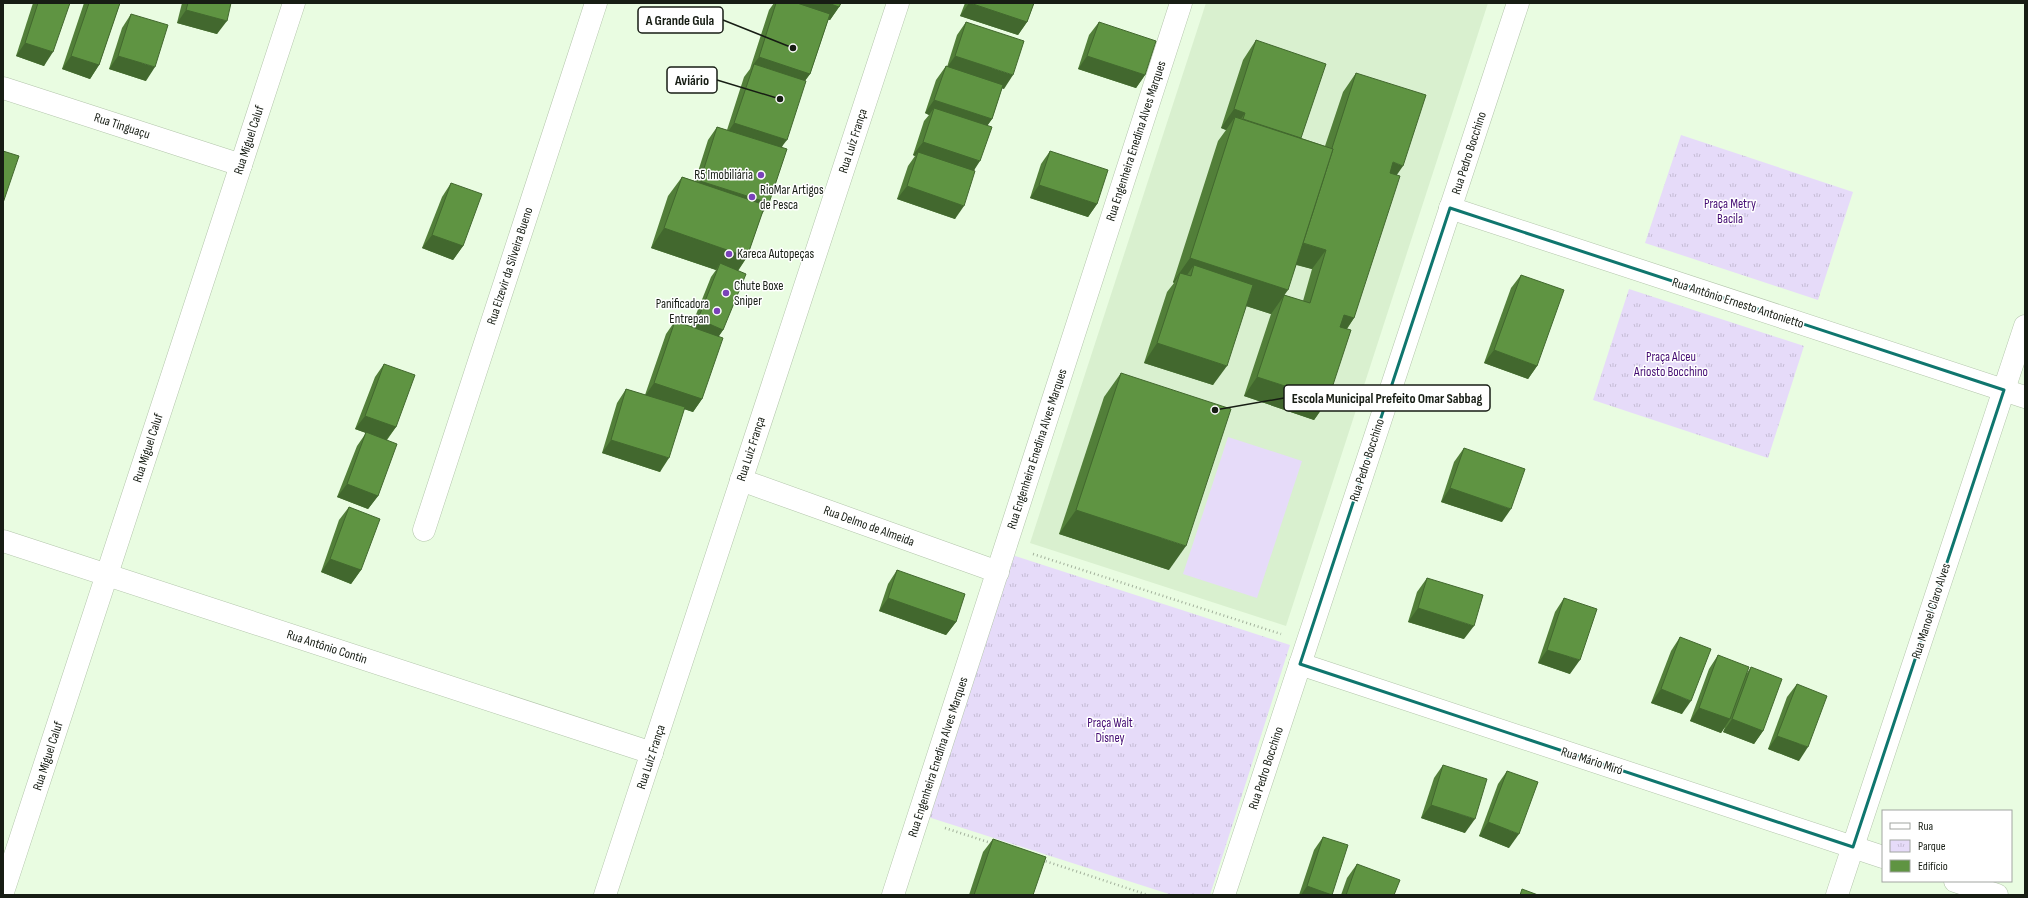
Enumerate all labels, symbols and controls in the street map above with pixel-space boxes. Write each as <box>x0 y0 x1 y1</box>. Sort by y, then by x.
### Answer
callout: A Grande Gula <box>638 7 723 33</box>
text: A Grande Gula <box>645 12 715 29</box>
street label: Rua Engenheira Enedina Alves Marques <box>1102 58 1170 223</box>
callout: Aviário <box>667 67 717 93</box>
text: Aviário <box>674 72 709 89</box>
street label: Rua Miguel Caluf <box>230 103 268 177</box>
street label: Rua Luiz França <box>835 107 871 175</box>
street label: Rua Tinguaçu <box>92 109 152 143</box>
street label: Rua Pedro Bocchino <box>1448 110 1490 196</box>
place label: R5 Imobiliária <box>694 167 753 183</box>
marker: R5 Imobiliária <box>756 170 766 180</box>
place label: RioMar Artigos de Pesca <box>760 182 824 213</box>
marker: RioMar Artigos de Pesca <box>747 192 757 202</box>
park label: Praça Metry Bacila <box>1704 196 1756 227</box>
street label: Rua Elzevir da Silveira Bueno <box>483 205 537 327</box>
place label: Kareca Autopeças <box>737 246 815 262</box>
marker: Kareca Autopeças <box>724 249 734 259</box>
street label: Rua Antônio Ernesto Antonietto <box>1670 274 1806 332</box>
place label: Chute Boxe Sniper <box>734 278 783 309</box>
marker: Chute Boxe Sniper <box>721 288 731 298</box>
place label: Panificadora Entrepan <box>656 296 709 327</box>
marker: Panificadora Entrepan <box>712 306 722 316</box>
park label: Praça Alceu Ariosto Bocchino <box>1633 349 1708 380</box>
street label: Rua Engenheira Enedina Alves Marques <box>1003 366 1071 531</box>
callout: Escola Municipal Prefeito Omar Sabbag <box>1284 385 1490 411</box>
text: Escola Municipal Prefeito Omar Sabbag <box>1292 390 1482 407</box>
street label: Rua Miguel Caluf <box>129 411 167 485</box>
street label: Rua Luiz França <box>733 415 769 483</box>
street label: Rua Pedro Bocchino <box>1346 417 1388 503</box>
street label: Rua Delmo de Almeida <box>821 502 917 550</box>
street label: Rua Manoel Claro Alves <box>1908 561 1954 661</box>
street label: Rua Antônio Contin <box>285 626 369 668</box>
street label: Rua Engenheira Enedina Alves Marques <box>904 674 972 839</box>
park label: Praça Walt Disney <box>1087 715 1133 746</box>
street label: Rua Miguel Caluf <box>29 719 67 793</box>
street label: Rua Luiz França <box>633 723 669 791</box>
street label: Rua Pedro Bocchino <box>1245 725 1287 811</box>
street label: Rua Mário Miró <box>1559 744 1625 778</box>
legend <box>1882 810 2012 882</box>
text: Rua <box>1918 819 1934 834</box>
text: Parque <box>1918 839 1946 854</box>
text: Edifício <box>1918 859 1948 874</box>

